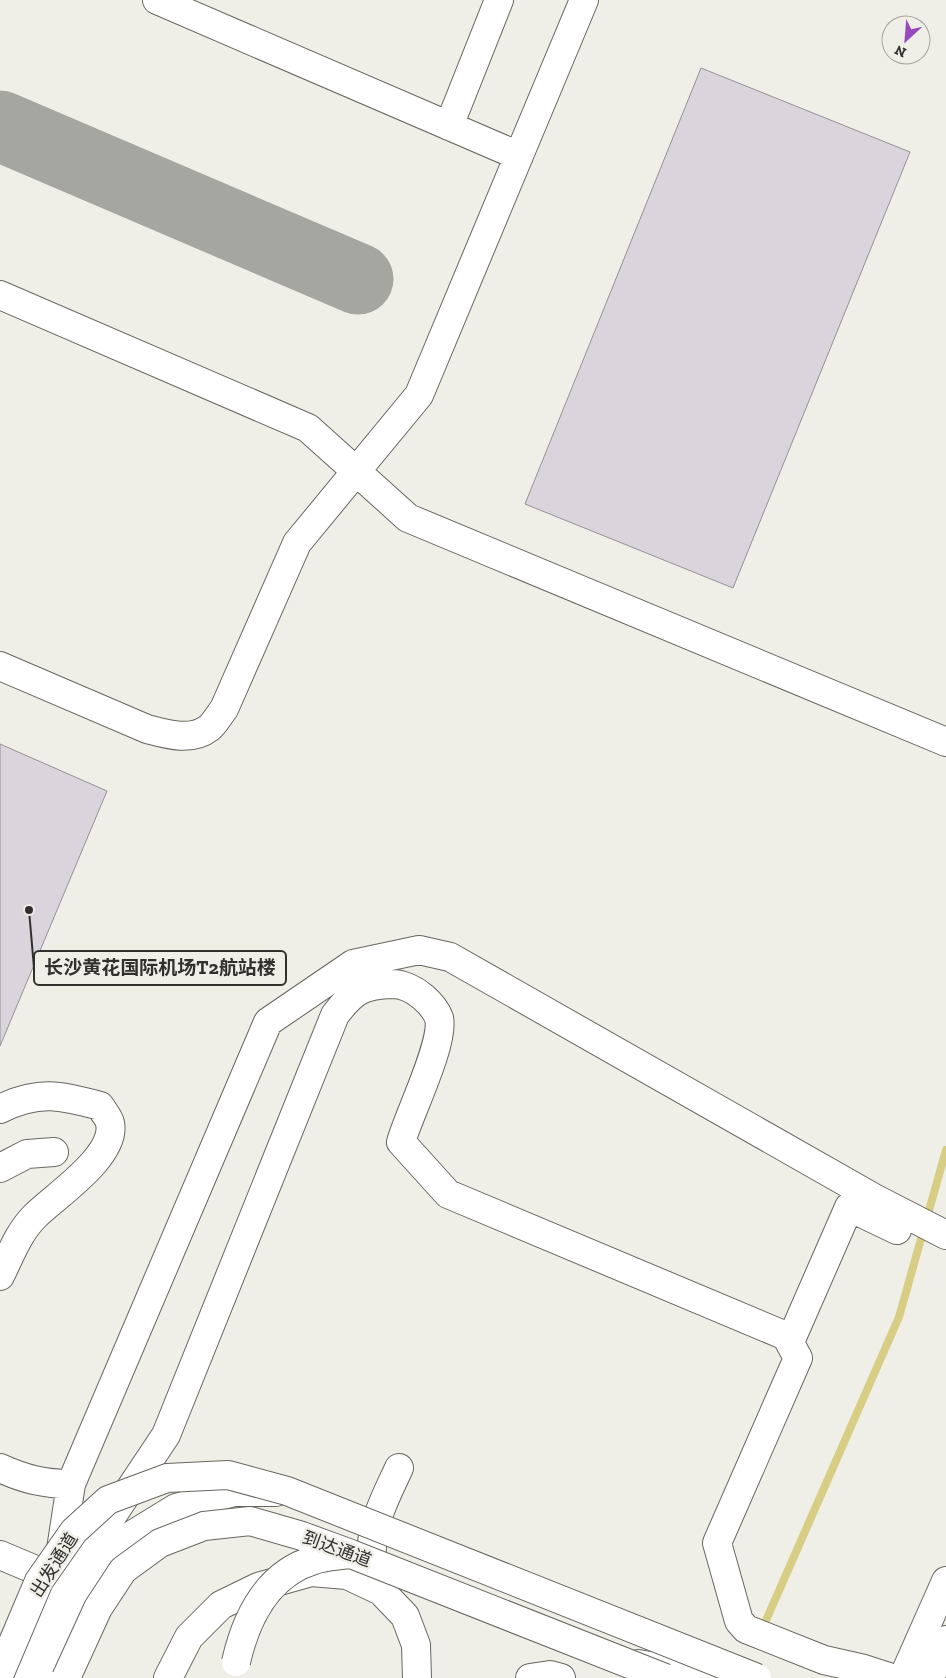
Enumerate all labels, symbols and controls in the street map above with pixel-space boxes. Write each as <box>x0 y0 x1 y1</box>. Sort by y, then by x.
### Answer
north arrow <box>881 15 931 65</box>
text: N <box>892 41 909 61</box>
callout: 长沙黄花国际机场T2航站楼 <box>34 951 286 985</box>
text: 长沙黄花国际机场T2航站楼 <box>44 956 276 979</box>
street label: 到达通道 <box>299 1526 375 1572</box>
street label: 出发通道 <box>26 1529 82 1601</box>

